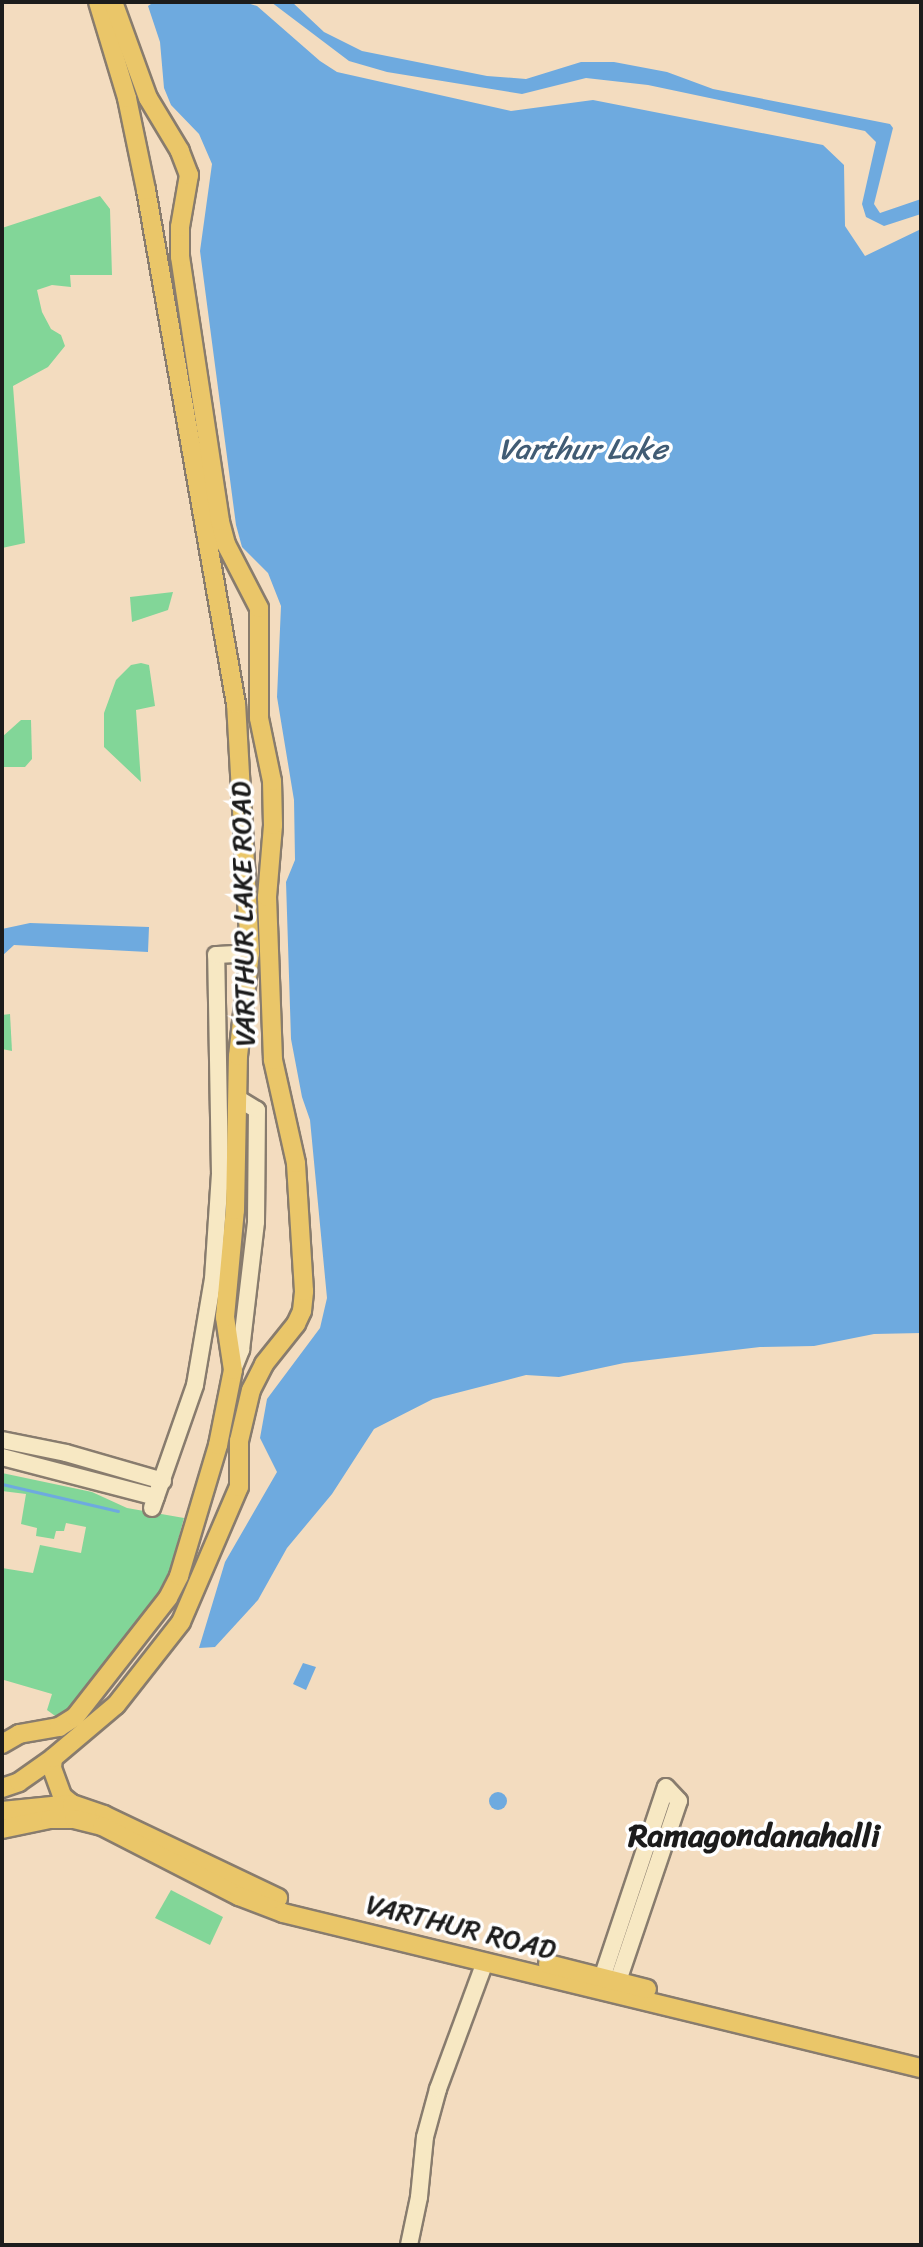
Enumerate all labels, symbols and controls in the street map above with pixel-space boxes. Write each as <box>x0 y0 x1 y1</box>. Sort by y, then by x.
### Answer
water label: Varthur Lake <box>499 431 667 467</box>
street label: VARTHUR LAKE ROAD <box>224 781 262 1047</box>
district label: Ramagondanahalli <box>628 1817 880 1855</box>
street label: VARTHUR ROAD <box>363 1887 559 1967</box>

